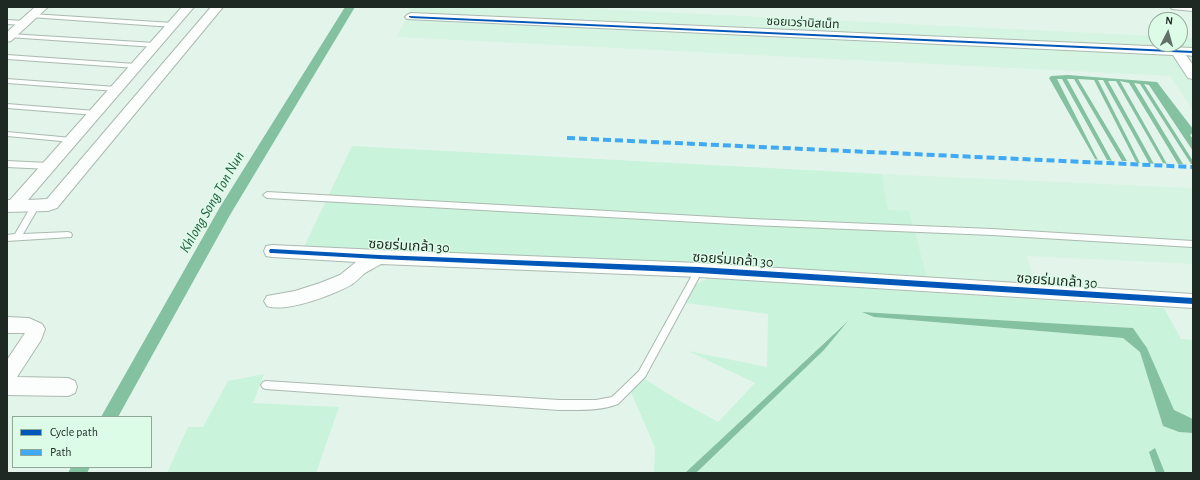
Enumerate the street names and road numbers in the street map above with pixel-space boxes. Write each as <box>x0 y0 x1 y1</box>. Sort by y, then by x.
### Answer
street label: ซอยเวร่าบิสเน็ท <box>766 14 840 32</box>
street label: ซอยร่มเกล้า 30 <box>368 235 450 257</box>
street label: ซอยร่มเกล้า 30 <box>692 249 774 271</box>
street label: ซอยร่มเกล้า 30 <box>1016 270 1098 292</box>

